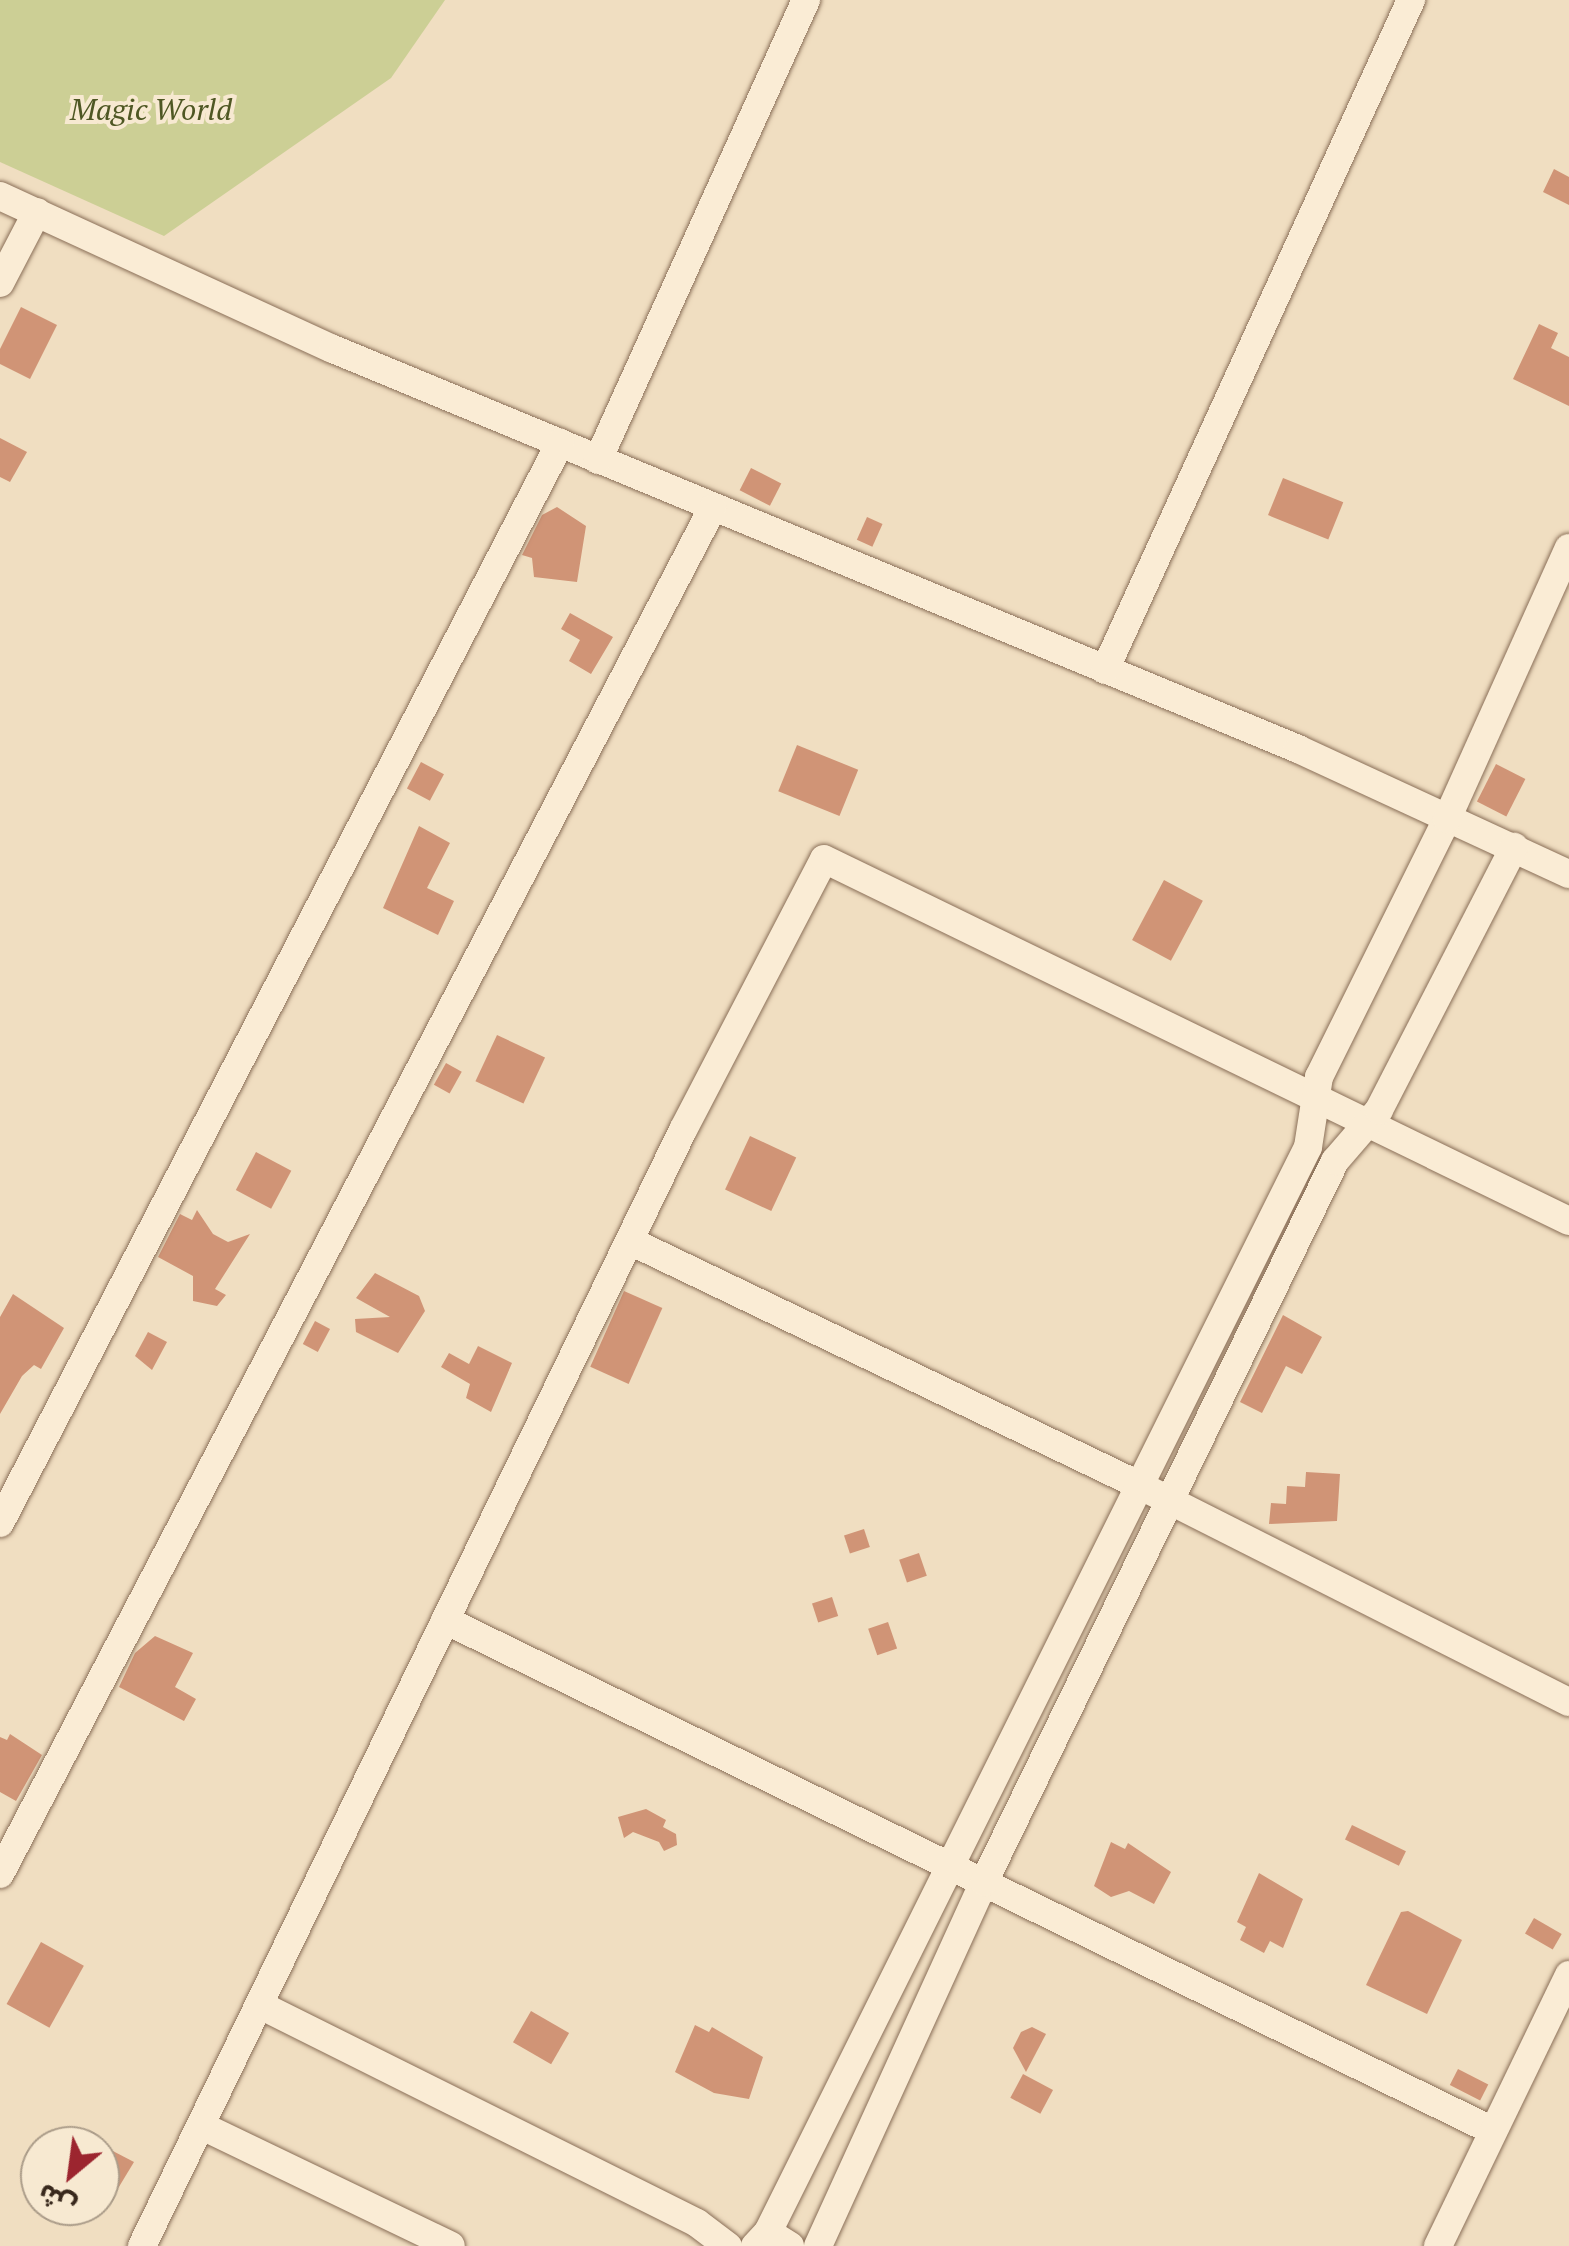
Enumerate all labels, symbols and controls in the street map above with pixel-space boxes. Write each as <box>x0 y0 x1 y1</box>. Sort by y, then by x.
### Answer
park label: Magic World <box>70 91 232 127</box>
north arrow <box>20 2126 120 2226</box>
text: ش <box>30 2175 82 2226</box>

